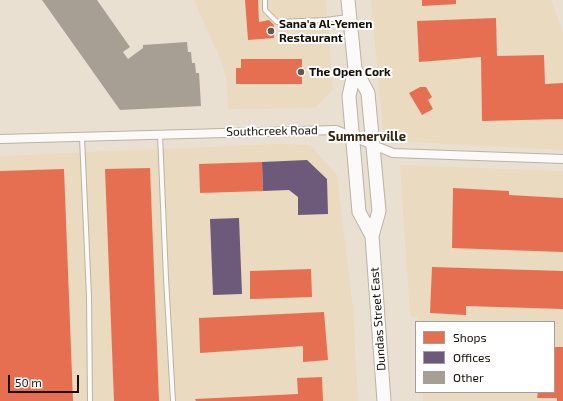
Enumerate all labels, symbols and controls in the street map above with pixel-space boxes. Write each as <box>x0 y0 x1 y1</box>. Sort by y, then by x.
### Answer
place label: Sana’a Al-Yemen Restaurant <box>279 17 372 45</box>
marker: Sana’a Al-Yemen Restaurant <box>266 26 276 36</box>
place label: The Open Cork <box>309 65 391 79</box>
marker: The Open Cork <box>296 67 306 77</box>
street label: Southcreek Road <box>226 123 318 139</box>
district label: Summerville <box>328 129 406 145</box>
street label: Dundas Street East <box>367 267 389 371</box>
legend <box>415 321 555 393</box>
text: Shops <box>453 330 487 344</box>
text: Offices <box>453 350 490 364</box>
scale bar <box>10 367 81 393</box>
text: Other <box>453 370 484 384</box>
text: 50 m <box>15 375 42 389</box>

